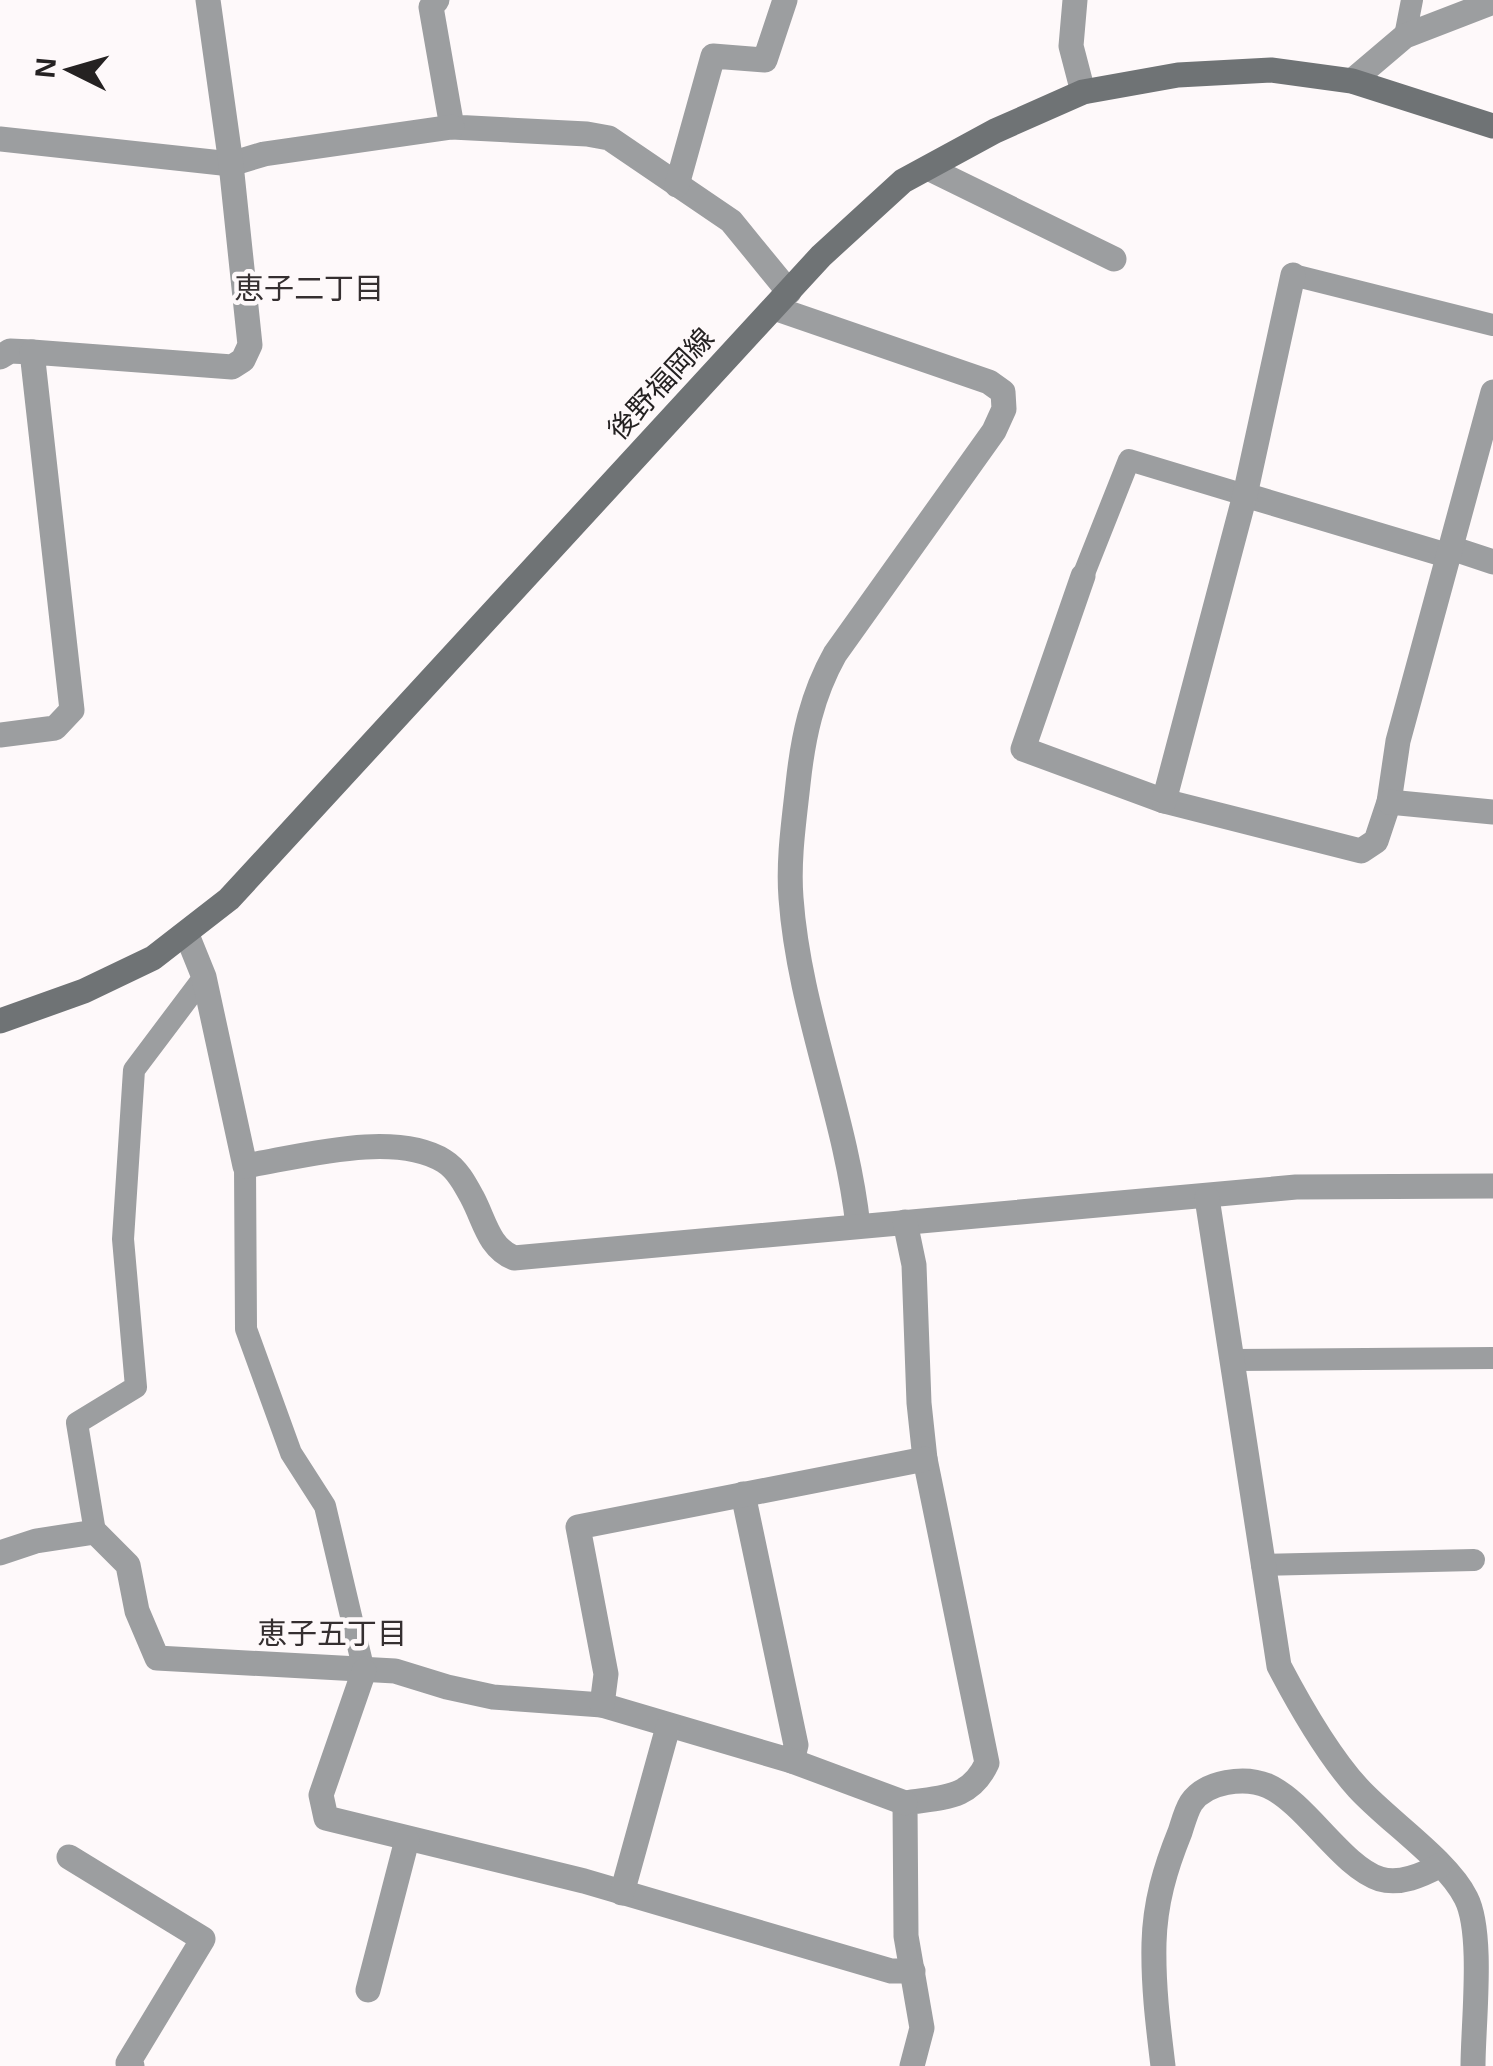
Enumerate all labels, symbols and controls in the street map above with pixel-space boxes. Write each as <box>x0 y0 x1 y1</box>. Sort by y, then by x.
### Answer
north arrow <box>20 20 120 120</box>
text: N <box>29 56 62 79</box>
district label: 恵子二丁目 <box>234 272 384 305</box>
street label: 後野福岡線 <box>602 322 720 446</box>
district label: 恵子五丁目 <box>257 1617 407 1650</box>

